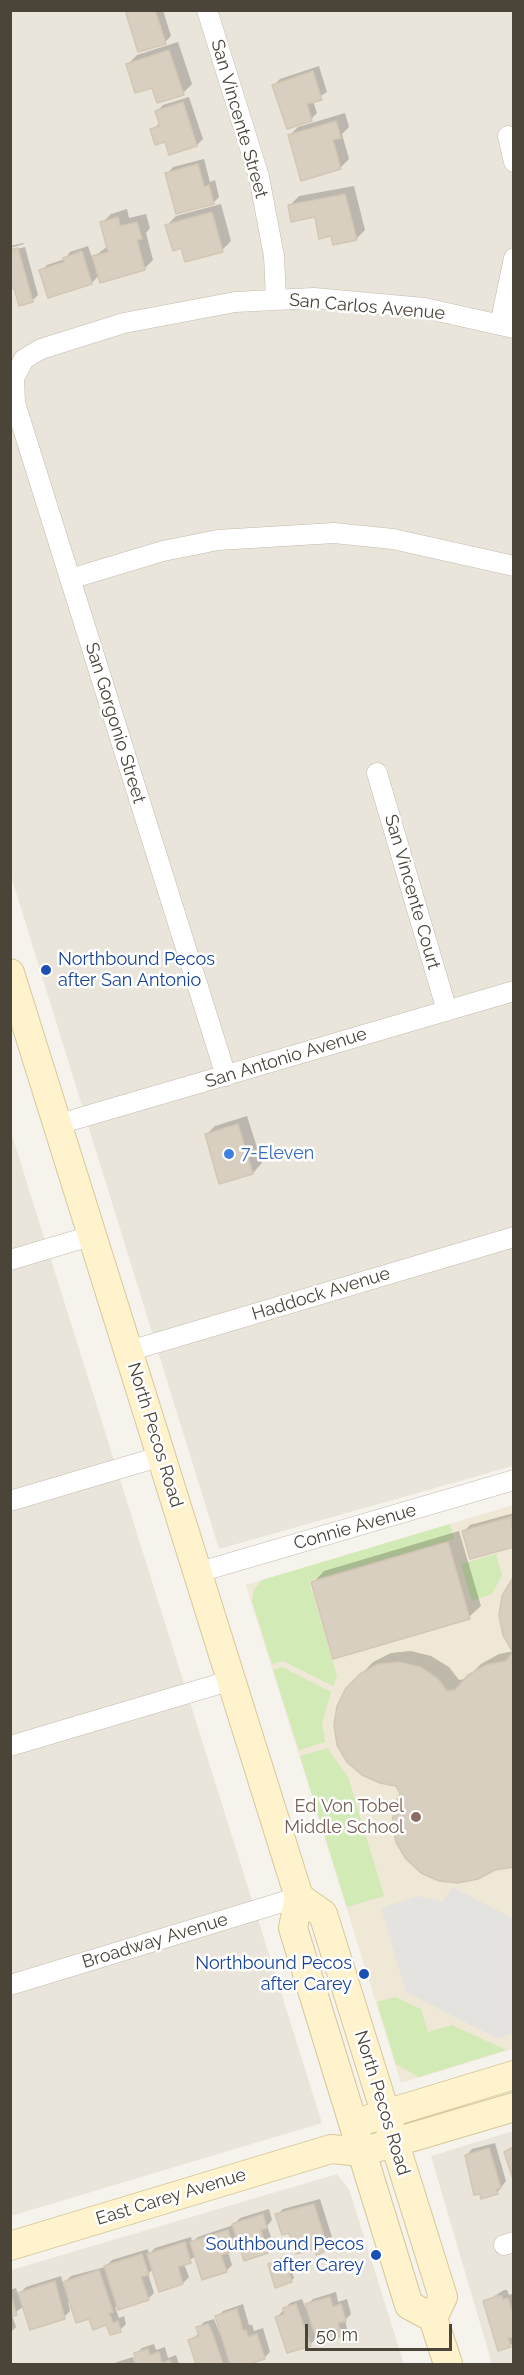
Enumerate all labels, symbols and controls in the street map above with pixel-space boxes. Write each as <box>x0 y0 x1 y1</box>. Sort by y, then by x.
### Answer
street label: San Vincente Street <box>206 37 272 201</box>
street label: San Carlos Avenue <box>288 289 446 325</box>
street label: San Gorgonio Street <box>80 640 150 806</box>
street label: San Vincente Court <box>380 812 444 972</box>
place label: Northbound Pecos after San Antonio <box>58 949 215 992</box>
marker: Northbound Pecos after San Antonio <box>39 963 53 977</box>
street label: San Antonio Avenue <box>203 1023 369 1093</box>
place label: 7-Eleven <box>241 1143 314 1165</box>
marker: 7-Eleven <box>222 1147 236 1161</box>
street label: Haddock Avenue <box>249 1263 393 1325</box>
street label: North Pecos Road <box>123 1360 187 1510</box>
street label: Connie Avenue <box>291 1499 419 1555</box>
place label: Ed Von Tobel Middle School <box>284 1796 404 1838</box>
marker: Ed Von Tobel Middle School <box>409 1810 423 1824</box>
street label: Broadway Avenue <box>80 1909 230 1973</box>
place label: Northbound Pecos after Carey <box>195 1953 352 1996</box>
marker: Northbound Pecos after Carey <box>357 1967 371 1981</box>
street label: North Pecos Road <box>350 2028 414 2178</box>
street label: East Carey Avenue <box>93 2164 249 2230</box>
place label: Southbound Pecos after Carey <box>206 2234 364 2276</box>
marker: Southbound Pecos after Carey <box>369 2248 383 2262</box>
scale bar <box>308 2312 455 2350</box>
text: 50 m <box>316 2324 358 2345</box>

